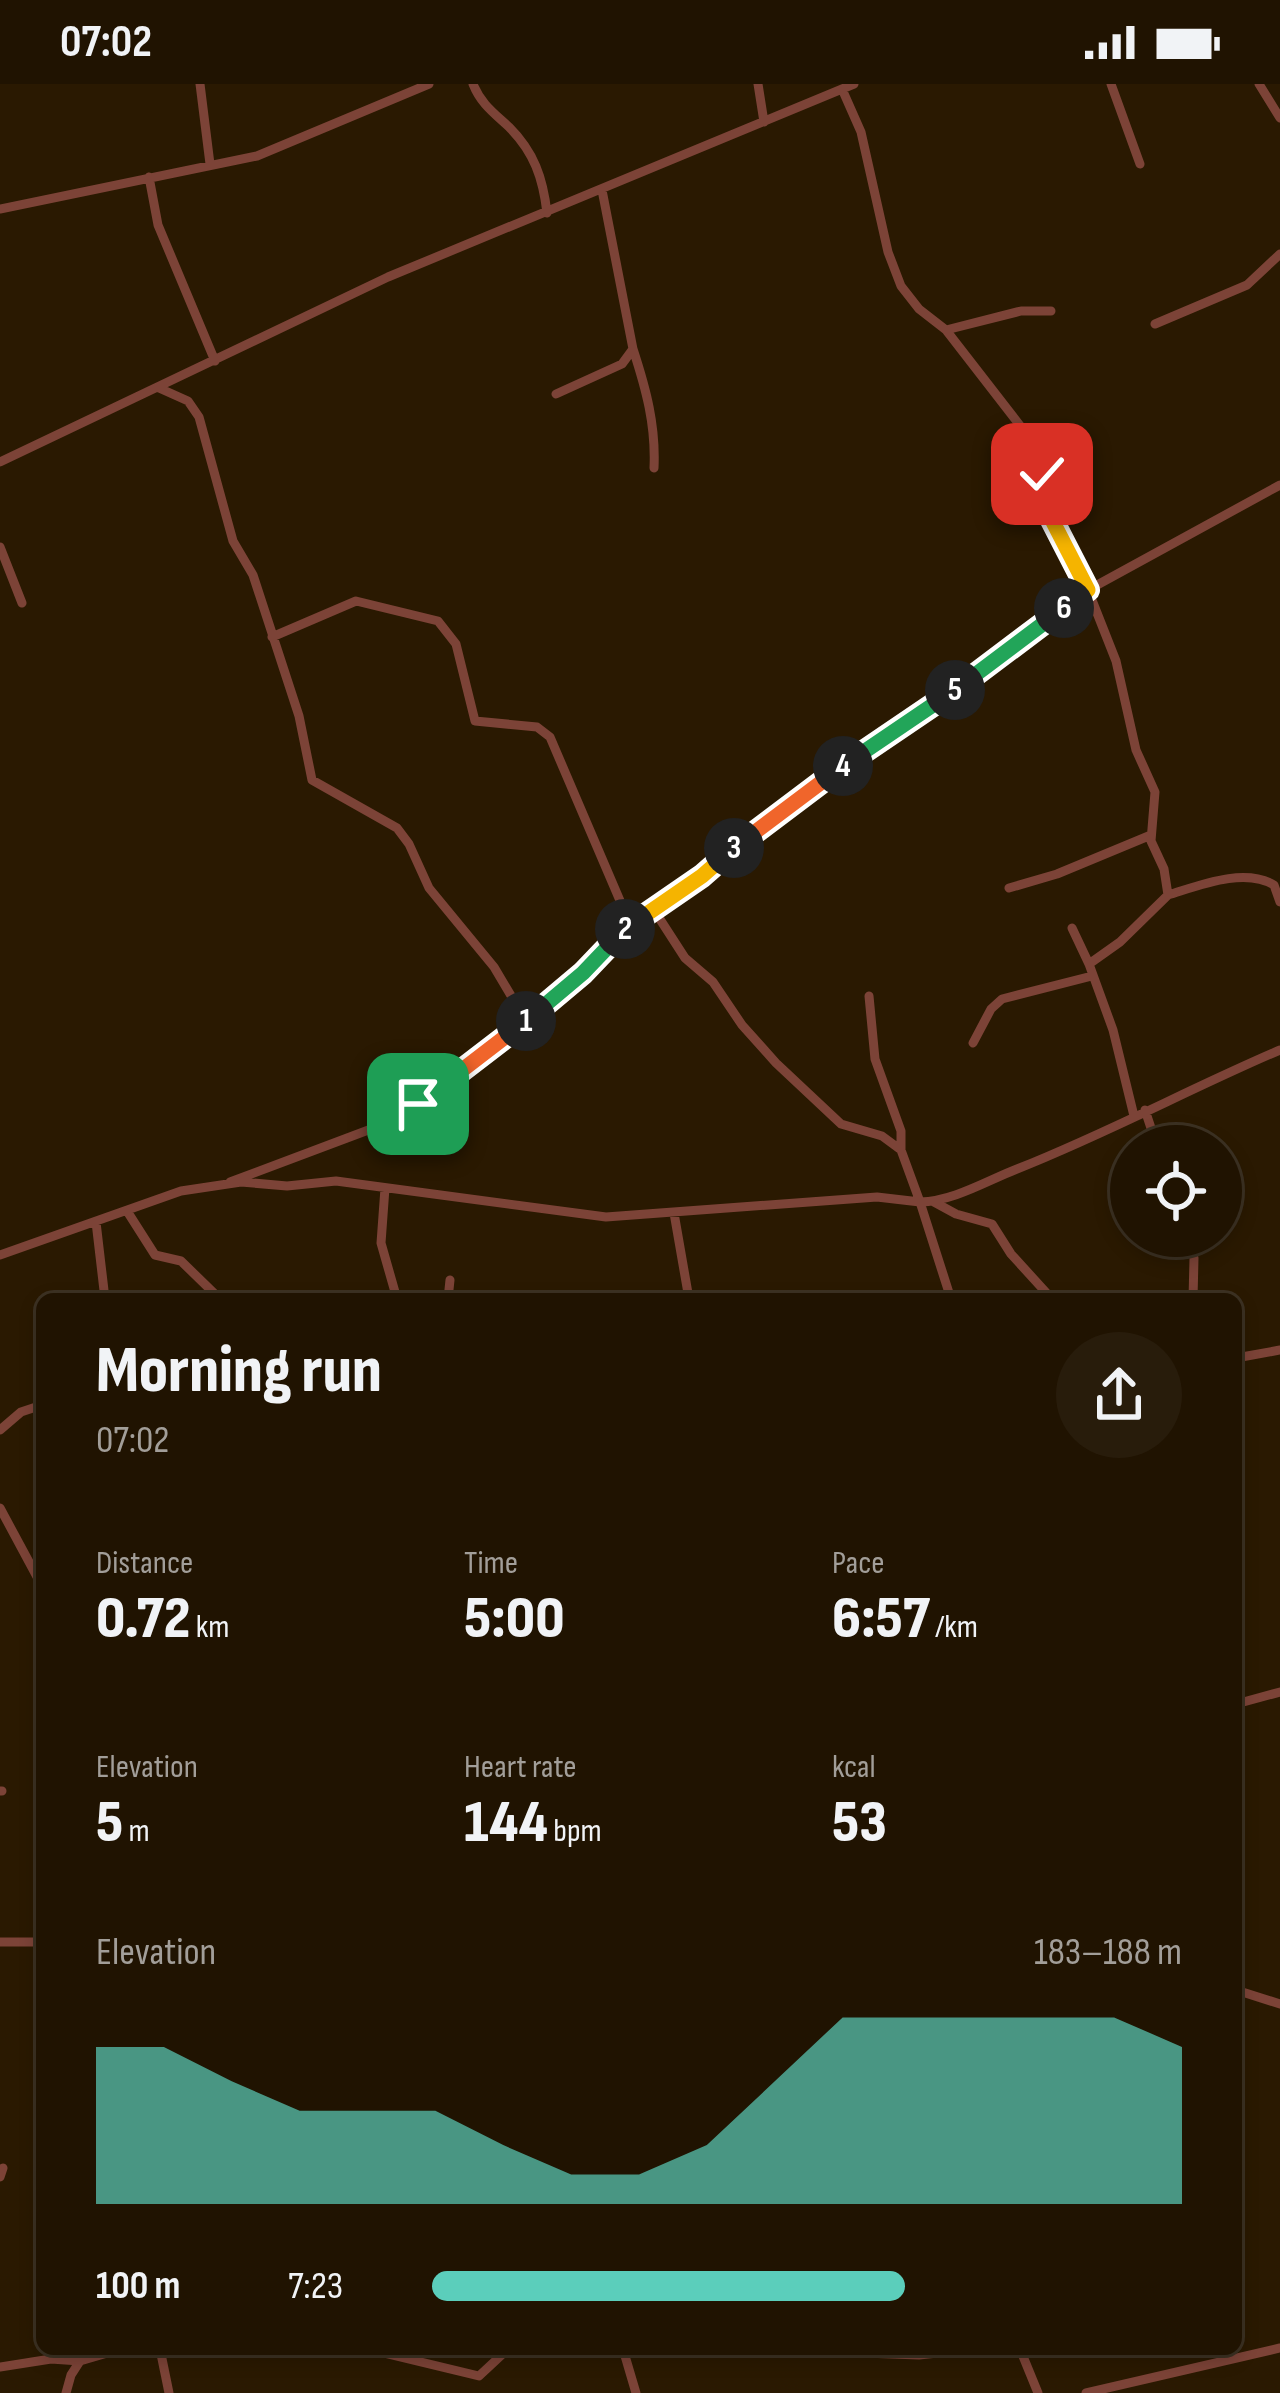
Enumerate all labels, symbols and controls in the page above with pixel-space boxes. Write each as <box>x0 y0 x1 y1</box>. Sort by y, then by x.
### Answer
text: 07:02 <box>60 15 152 70</box>
pin <box>991 423 1093 525</box>
icon: check <box>1009 441 1075 507</box>
pin: 6 <box>1034 578 1094 638</box>
text: 6 <box>1056 588 1072 628</box>
pin: 5 <box>925 660 985 720</box>
text: 5 <box>948 670 962 710</box>
pin: 4 <box>813 736 873 796</box>
text: 4 <box>835 746 851 786</box>
pin: 3 <box>704 818 764 878</box>
text: 3 <box>727 828 741 868</box>
pin: 2 <box>595 899 655 959</box>
text: 2 <box>618 909 632 949</box>
pin: 1 <box>496 991 556 1051</box>
text: 1 <box>520 1001 532 1041</box>
pin <box>367 1053 469 1155</box>
icon: arrive <box>385 1071 451 1137</box>
map controls <box>1110 1125 1242 1257</box>
button: locate <box>1110 1125 1242 1257</box>
text: Morning run <box>96 1332 382 1411</box>
button: share <box>1056 1332 1182 1458</box>
text: 07:02 <box>96 1417 169 1464</box>
text: Distance <box>96 1543 193 1583</box>
text: Time <box>464 1543 518 1583</box>
text: Pace <box>832 1543 885 1583</box>
text: 0.72 <box>96 1583 190 1655</box>
text: 5:00 <box>464 1583 565 1655</box>
text: 6:57 <box>832 1583 930 1655</box>
text: km <box>190 1607 229 1647</box>
text: /km <box>930 1607 978 1647</box>
text: Elevation <box>96 1747 198 1787</box>
text: Heart rate <box>464 1747 577 1787</box>
text: kcal <box>832 1747 876 1787</box>
text: 5 <box>96 1787 123 1859</box>
text: 144 <box>464 1787 548 1859</box>
text: 53 <box>832 1787 887 1859</box>
text: m <box>123 1811 150 1851</box>
text: bpm <box>548 1811 602 1851</box>
text: Elevation <box>96 1929 216 1976</box>
text: 183–188 m <box>1034 1929 1182 1976</box>
text: 100 m <box>96 2263 180 2310</box>
text: 7:23 <box>288 2263 343 2310</box>

